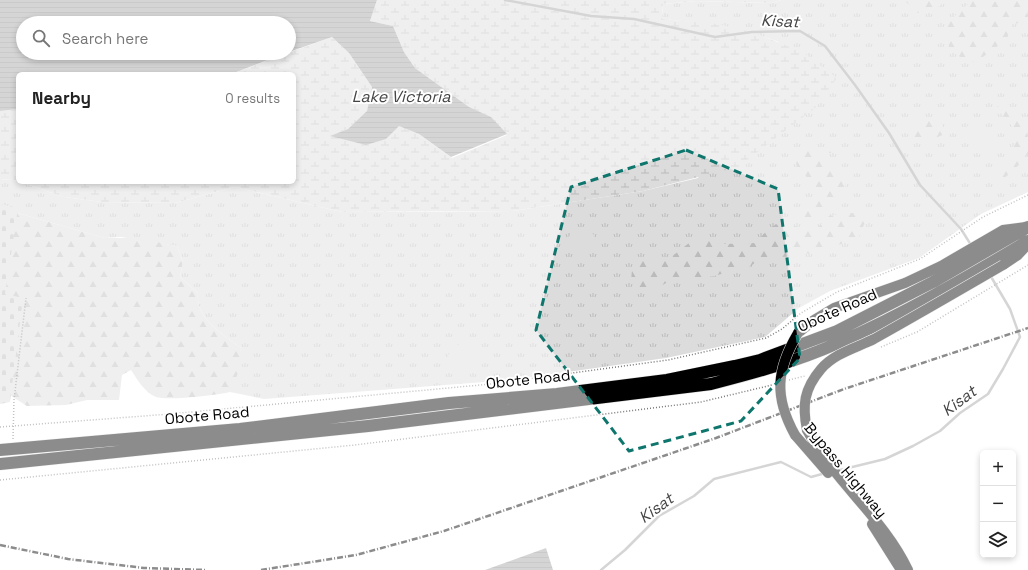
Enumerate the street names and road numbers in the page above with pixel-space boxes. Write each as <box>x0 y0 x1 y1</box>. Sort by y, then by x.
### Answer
street label: Obote Road <box>794 284 880 336</box>
street label: Obote Road <box>485 365 571 393</box>
street label: Obote Road <box>164 402 250 428</box>
street label: Bypass Highway <box>801 418 891 522</box>

